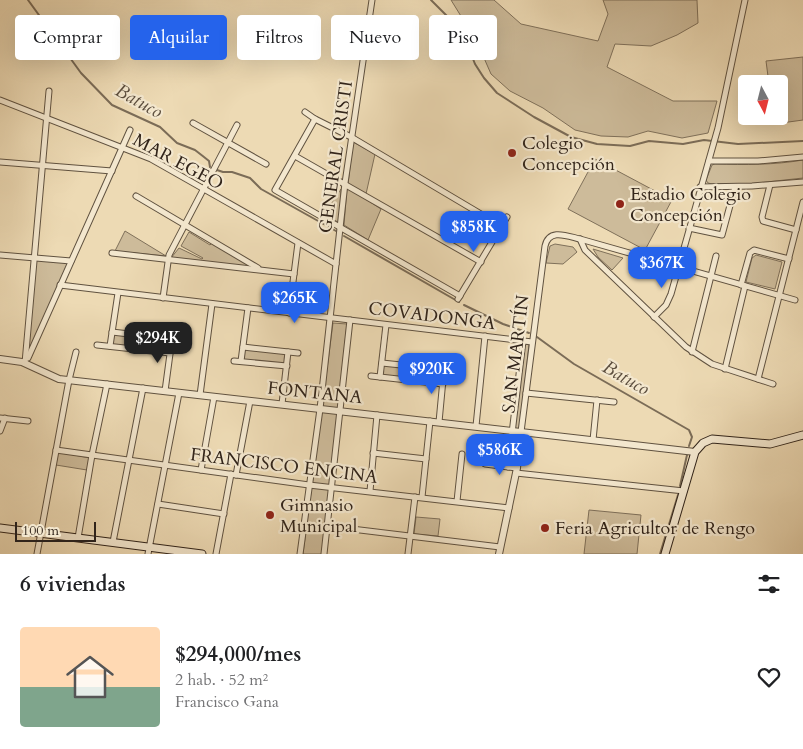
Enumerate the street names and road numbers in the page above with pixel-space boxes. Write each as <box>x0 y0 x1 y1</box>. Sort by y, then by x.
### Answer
street label: GENERAL CRISTI <box>313 79 359 235</box>
street label: MAR EGEO <box>128 128 228 196</box>
street label: SAN MARTÍN <box>496 293 536 415</box>
street label: COVADONGA <box>367 296 497 336</box>
street label: FONTANA <box>266 376 364 410</box>
street label: FRANCISCO ENCINA <box>189 442 379 490</box>

